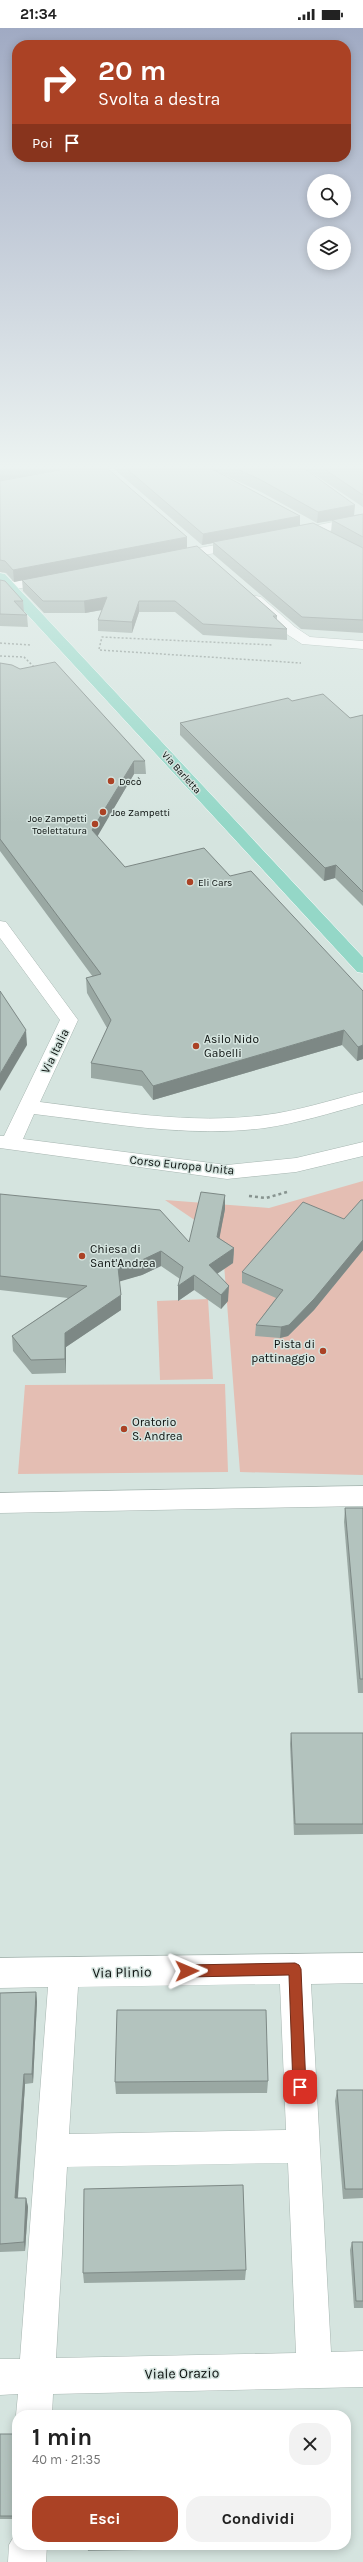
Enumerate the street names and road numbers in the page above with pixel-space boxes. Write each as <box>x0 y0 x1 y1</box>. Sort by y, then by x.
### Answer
street label: Via Barletta <box>159 749 203 796</box>
street label: Via Italia <box>38 1026 72 1076</box>
street label: Corso Europa Unita <box>129 1153 235 1177</box>
street label: Via Plinio <box>92 1963 152 1982</box>
street label: Viale Orazio <box>145 2364 219 2383</box>

